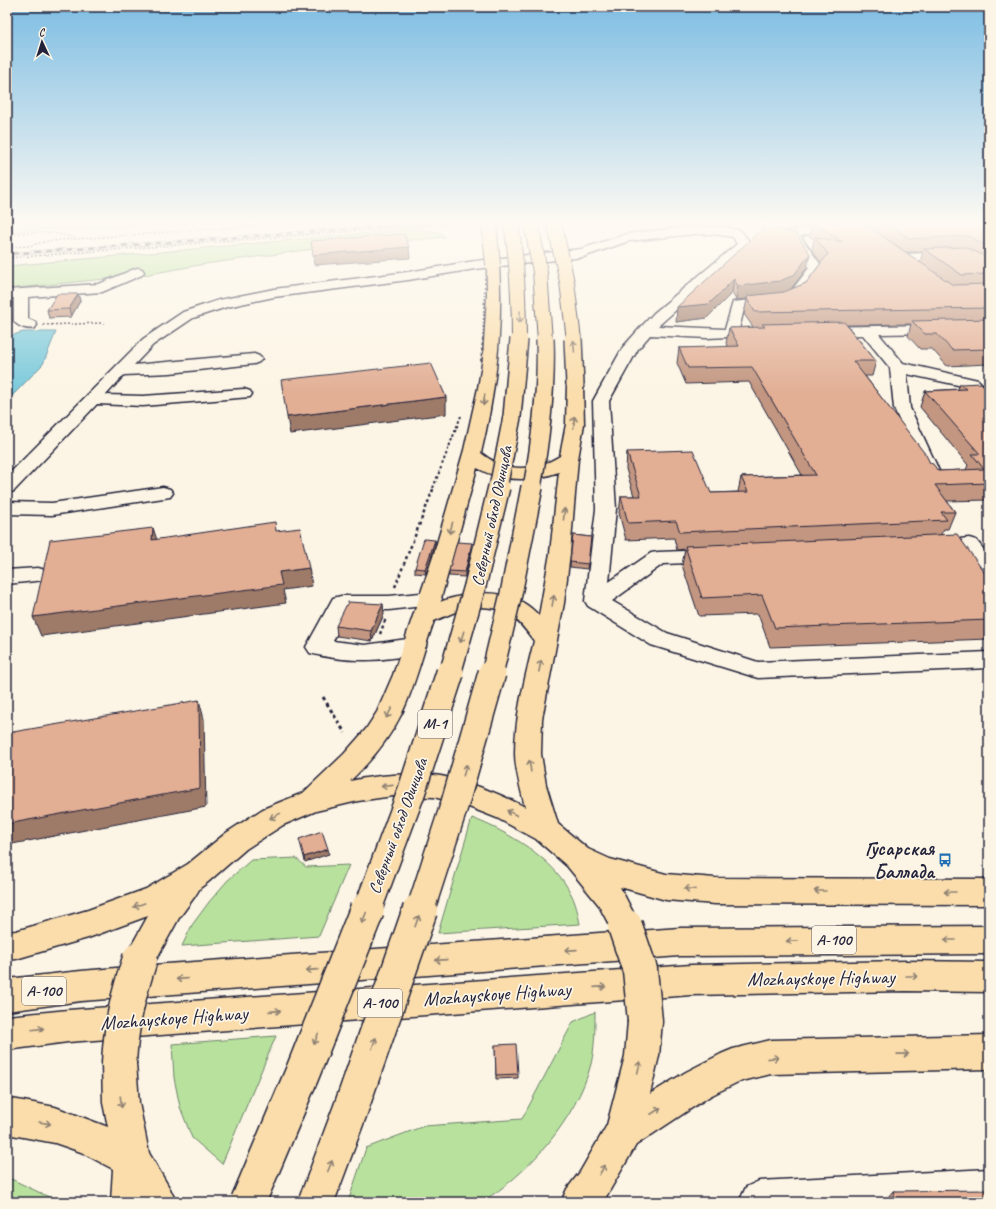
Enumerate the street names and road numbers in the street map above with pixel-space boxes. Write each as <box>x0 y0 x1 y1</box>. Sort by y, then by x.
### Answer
street label: Северный обход Одинцова <box>467 443 517 588</box>
road number: М-1 <box>418 710 452 738</box>
street label: Северный обход Одинцова <box>364 754 433 897</box>
road number: А-100 <box>812 926 856 954</box>
street label: Mozhayskoye Highway <box>747 964 897 992</box>
street label: Mozhayskoye Highway <box>423 976 574 1012</box>
road number: А-100 <box>22 977 66 1005</box>
road number: А-100 <box>358 989 402 1017</box>
street label: Mozhayskoye Highway <box>100 1000 251 1036</box>

